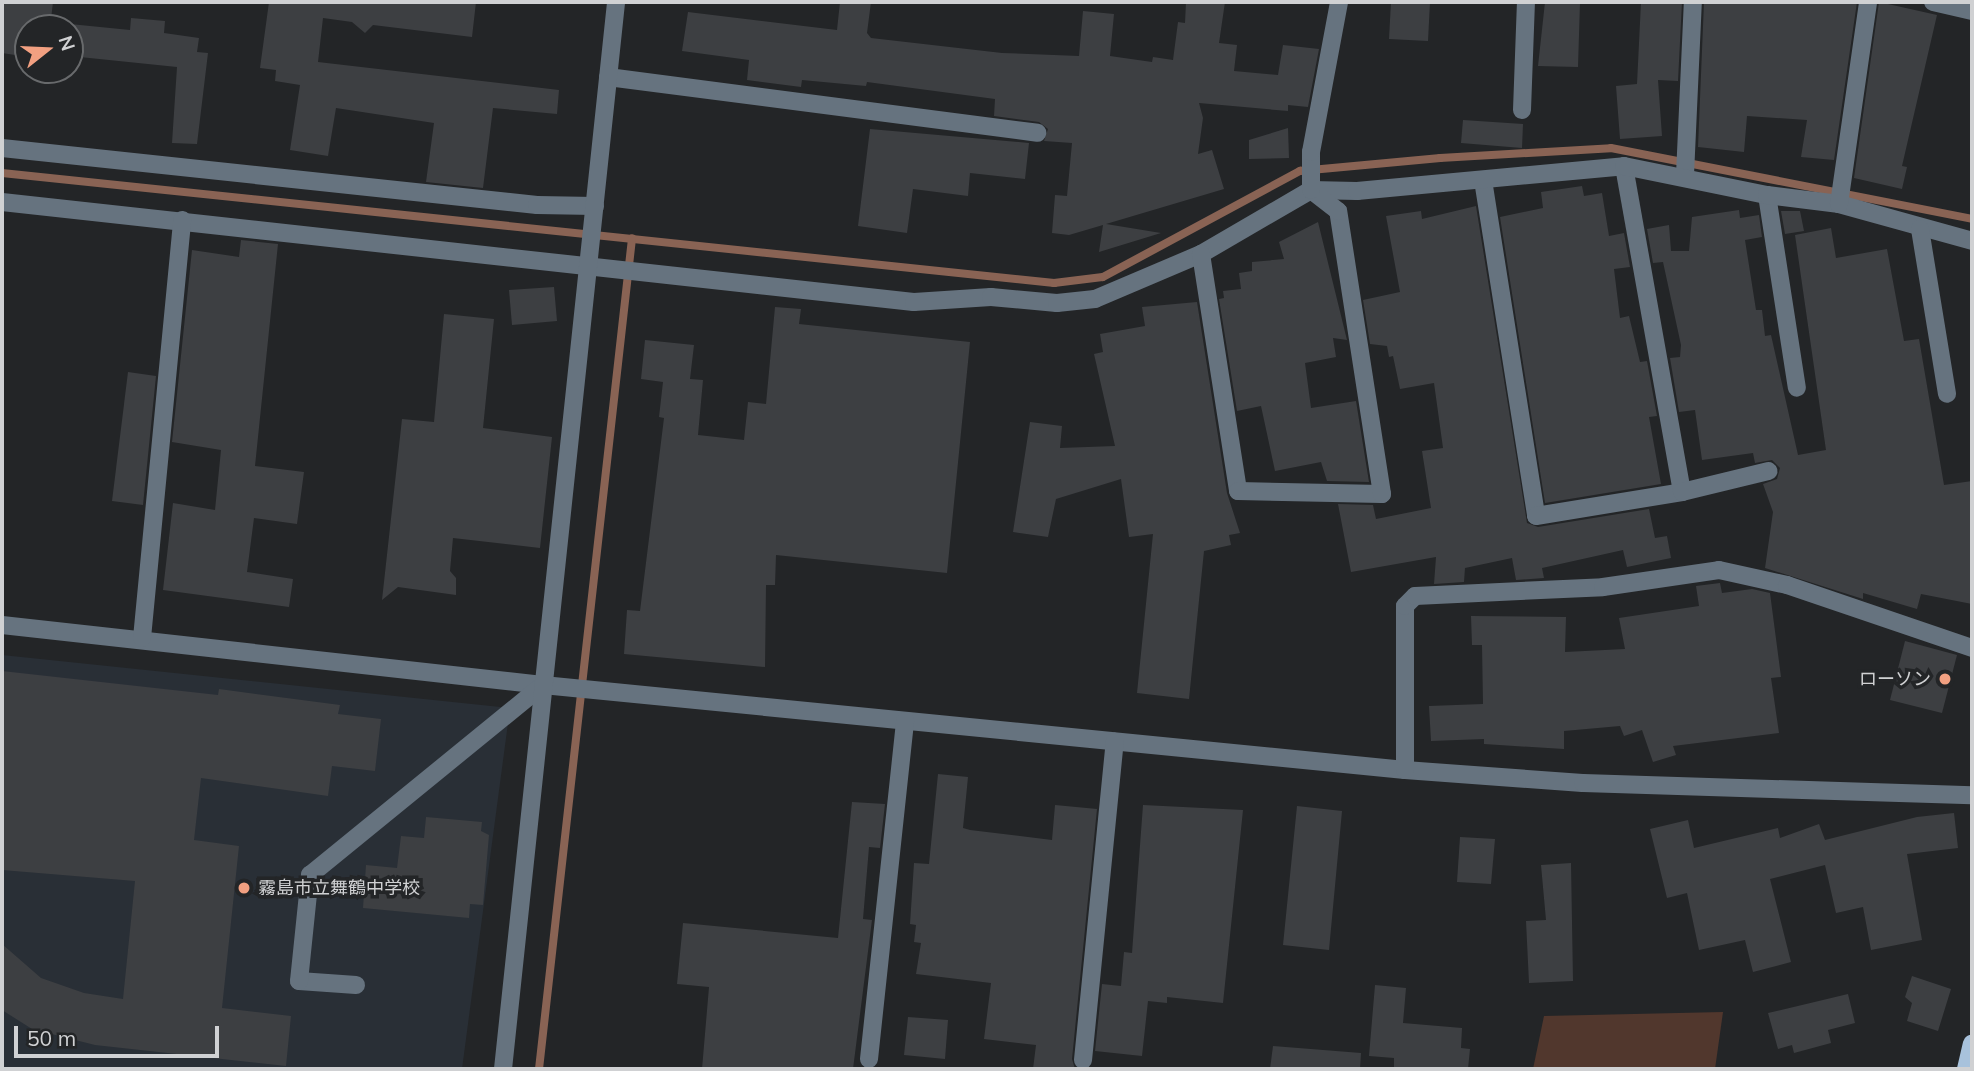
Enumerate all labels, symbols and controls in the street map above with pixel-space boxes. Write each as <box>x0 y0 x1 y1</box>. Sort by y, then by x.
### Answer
north arrow <box>14 14 84 84</box>
text: N <box>53 33 81 54</box>
place label: ローソン <box>1859 668 1931 690</box>
marker: ローソン <box>1937 671 1953 687</box>
place label: 霧島市立舞鶴中学校 <box>258 877 420 899</box>
marker: 霧島市立舞鶴中学校 <box>236 880 252 896</box>
scale bar <box>18 1012 222 1056</box>
text: 50 m <box>27 1025 76 1051</box>

